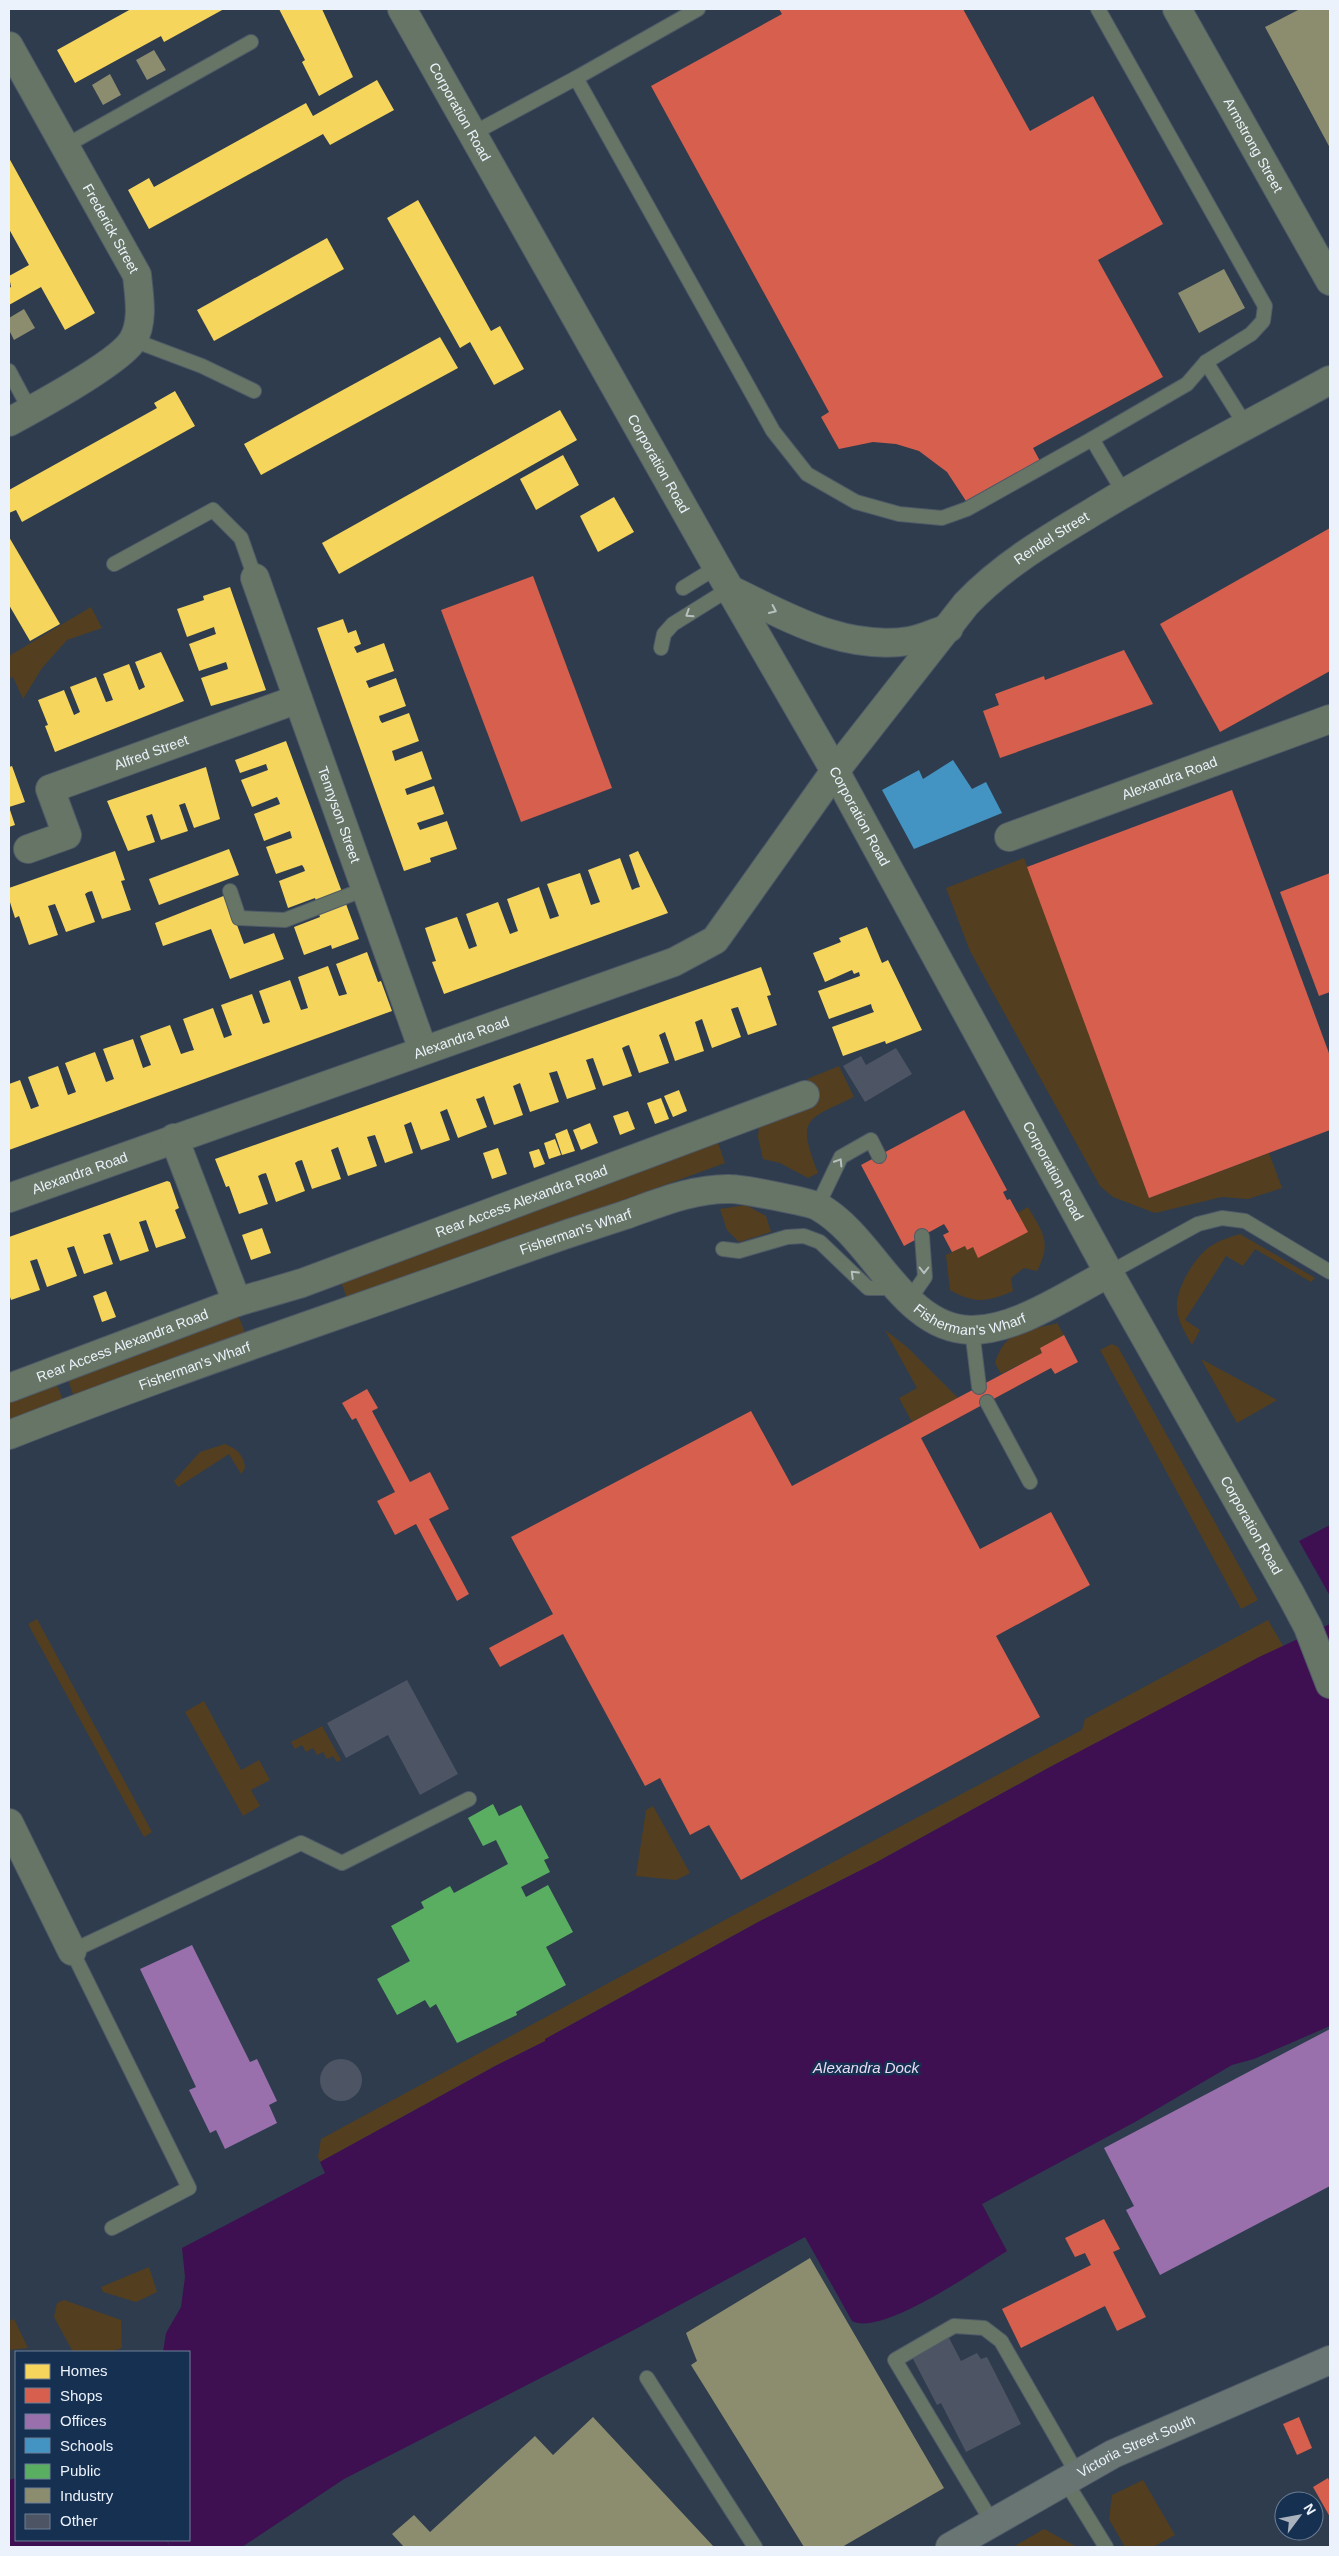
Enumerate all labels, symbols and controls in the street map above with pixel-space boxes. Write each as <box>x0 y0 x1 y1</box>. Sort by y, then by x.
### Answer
street label: Corporation Road <box>426 60 494 164</box>
street label: Armstrong Street <box>1221 95 1286 195</box>
street label: Frederick Street <box>80 181 142 276</box>
street label: Corporation Road <box>624 411 693 516</box>
street label: Rendel Street <box>1011 508 1092 568</box>
one-way arrow <box>768 604 777 614</box>
one-way arrow <box>686 608 695 618</box>
street label: Alfred Street <box>112 731 191 773</box>
street label: Alexandra Road <box>1120 753 1219 803</box>
street label: Tennyson Street <box>315 764 364 865</box>
street label: Corporation Road <box>826 764 893 869</box>
street label: Alexandra Road <box>411 1013 511 1062</box>
street label: Corporation Road <box>1020 1118 1087 1223</box>
street label: Alexandra Road <box>30 1149 130 1197</box>
one-way arrow <box>833 1158 843 1167</box>
street label: Rear Access Alexandra Road <box>433 1162 610 1240</box>
street label: Fisherman's Wharf <box>517 1205 634 1258</box>
one-way arrow <box>919 1267 929 1275</box>
one-way arrow <box>851 1271 860 1280</box>
street label: Fisherman's Wharf <box>911 1300 1028 1338</box>
street label: Rear Access Alexandra Road <box>34 1306 210 1385</box>
street label: Fisherman's Wharf <box>137 1338 252 1393</box>
street label: Corporation Road <box>1217 1473 1286 1577</box>
water label: Alexandra Dock <box>812 2059 920 2076</box>
legend <box>15 2351 190 2541</box>
text: Homes <box>60 2362 108 2379</box>
text: Shops <box>60 2387 103 2404</box>
street label: Victoria Street South <box>1074 2411 1197 2481</box>
text: Offices <box>60 2412 106 2429</box>
text: Schools <box>60 2437 113 2454</box>
text: Public <box>60 2462 101 2479</box>
text: Industry <box>60 2487 114 2504</box>
north arrow <box>1274 2491 1324 2541</box>
text: N <box>1301 2501 1319 2518</box>
text: Other <box>60 2512 98 2529</box>

